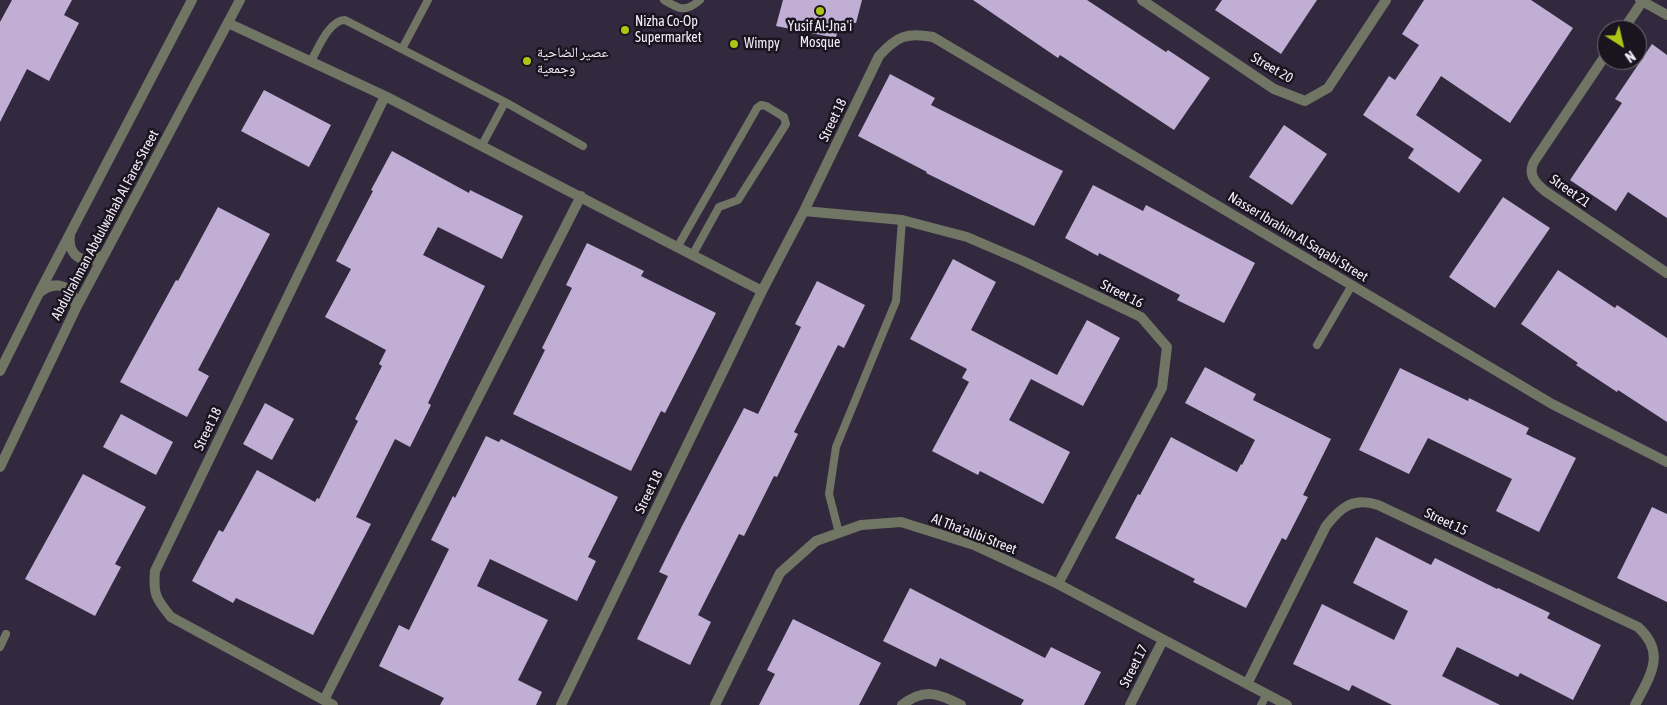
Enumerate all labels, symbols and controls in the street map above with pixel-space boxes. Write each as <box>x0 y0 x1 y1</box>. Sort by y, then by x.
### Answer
marker: Yusif Al-Jna'i Mosque <box>814 5 826 17</box>
place label: Nizha Co-Op Supermarket <box>635 14 702 46</box>
place label: Yusif Al-Jna'i Mosque <box>788 19 852 52</box>
north arrow <box>1597 20 1647 70</box>
marker: Nizha Co-Op Supermarket <box>619 24 631 36</box>
place label: Wimpy <box>744 36 780 52</box>
marker: Wimpy <box>728 38 740 50</box>
place label: عصير الضاحية وجمعية <box>537 45 609 78</box>
text: N <box>1622 48 1638 65</box>
street label: Street 20 <box>1248 49 1296 87</box>
marker: عصير الضاحية وجمعية <box>521 55 533 67</box>
street label: Street 18 <box>815 96 851 144</box>
street label: Abdulrahman Abdulwahab Al Fares Street <box>48 127 162 323</box>
street label: Street 21 <box>1546 171 1594 211</box>
street label: Nasser Ibrahim Al Saqabi Street <box>1225 189 1371 285</box>
street label: Street 16 <box>1098 276 1146 312</box>
street label: Street 18 <box>190 405 226 453</box>
street label: Street 18 <box>631 468 667 516</box>
street label: Street 15 <box>1422 505 1470 539</box>
street label: Al Tha'alibi Street <box>929 510 1019 558</box>
street label: Street 17 <box>1116 642 1152 690</box>

